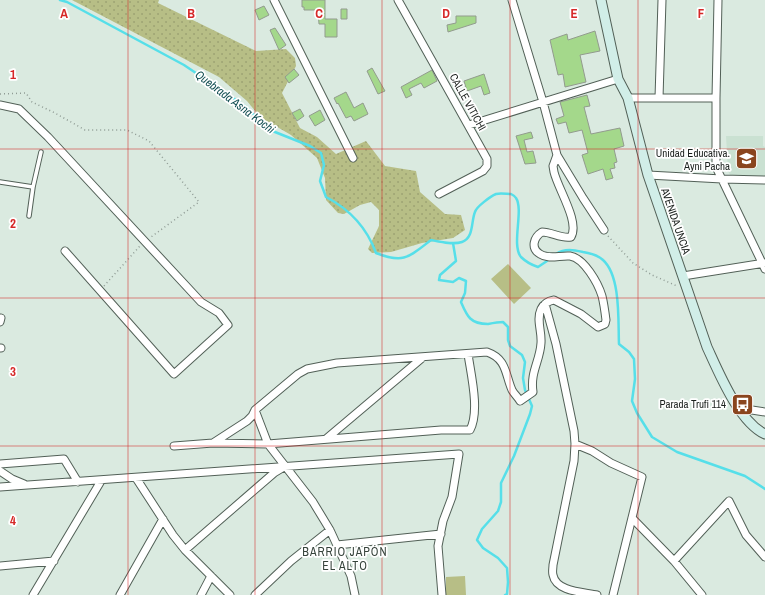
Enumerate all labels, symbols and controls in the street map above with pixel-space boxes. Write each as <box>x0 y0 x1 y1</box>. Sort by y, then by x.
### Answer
text: A <box>60 5 68 22</box>
text: B <box>187 5 195 22</box>
text: C <box>315 5 323 22</box>
text: D <box>442 5 450 22</box>
text: E <box>570 5 578 22</box>
text: F <box>698 5 705 22</box>
text: 1 <box>10 66 16 83</box>
water label: Quebrada Asna Kochi <box>192 67 278 137</box>
street label: CALLE VITICHI <box>447 71 489 133</box>
place label: Unidad Educativa. Ayni Pacha <box>656 146 730 173</box>
school or university icon: Unidad Educativa. Ayni Pacha <box>733 146 759 172</box>
street label: AVENIDA UNCIA <box>658 185 694 257</box>
text: 2 <box>10 215 16 232</box>
text: 3 <box>10 363 16 380</box>
bus stop icon: Parada Trufi 114 <box>729 391 755 417</box>
place label: Parada Trufi 114 <box>659 397 726 411</box>
text: 4 <box>10 512 16 529</box>
district label: BARRIO JAPÓN EL ALTO <box>302 544 388 574</box>

